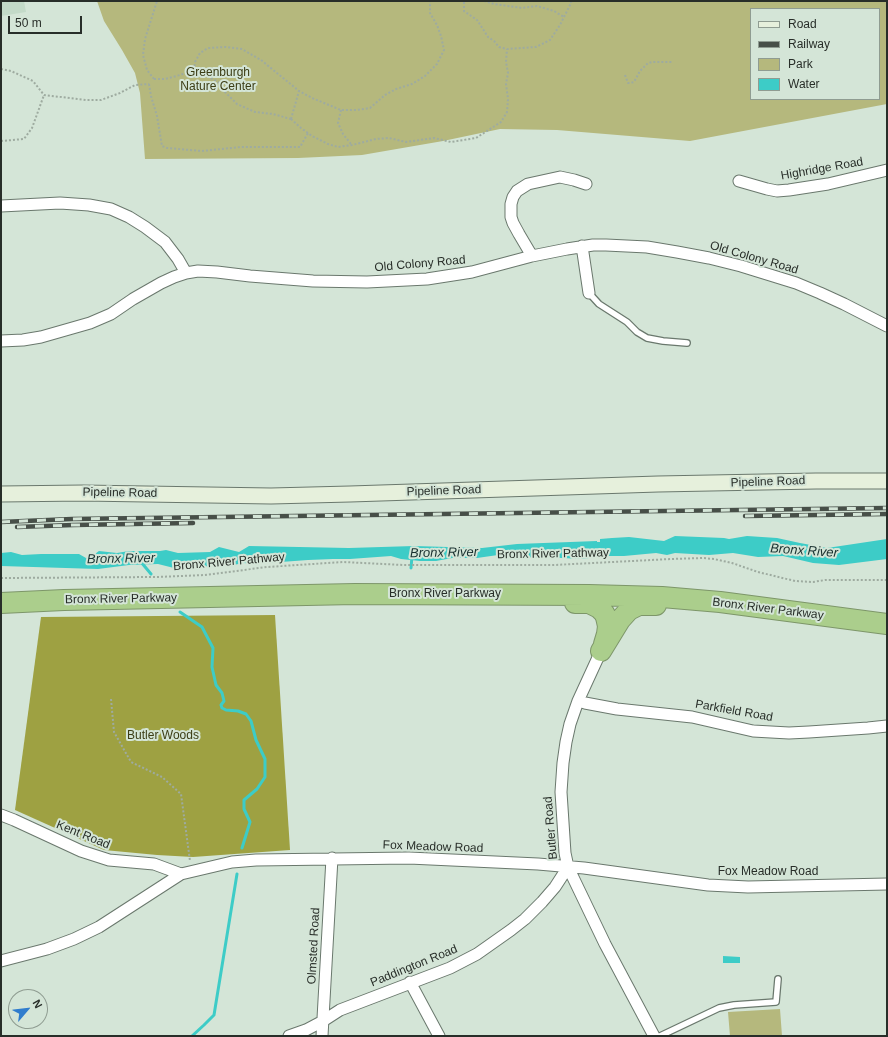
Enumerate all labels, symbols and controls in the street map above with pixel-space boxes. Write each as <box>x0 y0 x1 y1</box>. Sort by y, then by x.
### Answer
scale bar <box>10 8 84 34</box>
legend <box>750 8 880 100</box>
text: 50 m <box>15 16 42 30</box>
text: Road <box>788 17 817 31</box>
text: Railway <box>788 37 830 51</box>
text: Park <box>788 57 813 71</box>
park label: Greenburgh Nature Center <box>180 66 256 94</box>
text: Water <box>788 77 820 91</box>
street label: Highridge Road <box>780 155 864 183</box>
street label: Old Colony Road <box>708 238 800 278</box>
street label: Old Colony Road <box>374 253 466 275</box>
street label: Pipeline Road <box>730 474 806 490</box>
street label: Pipeline Road <box>406 483 482 499</box>
street label: Pipeline Road <box>83 485 157 501</box>
water label: Bronx River <box>770 541 838 561</box>
water label: Bronx River <box>410 545 478 561</box>
street label: Bronx River Pathway <box>497 546 609 562</box>
street label: Bronx River Pathway <box>173 550 285 574</box>
water label: Bronx River <box>87 551 155 567</box>
street label: Bronx River Parkway <box>389 587 501 601</box>
street label: Bronx River Parkway <box>65 591 177 607</box>
street label: Bronx River Parkway <box>712 595 824 623</box>
street label: Parkfield Road <box>694 697 774 725</box>
park label: Butler Woods <box>127 729 199 743</box>
street label: Butler Road <box>541 796 561 860</box>
street label: Kent Road <box>54 818 112 852</box>
street label: Fox Meadow Road <box>382 838 484 856</box>
street label: Fox Meadow Road <box>718 865 818 879</box>
street label: Olmsted Road <box>305 907 323 985</box>
street label: Paddington Road <box>368 942 460 990</box>
north arrow <box>8 989 48 1029</box>
text: N <box>31 998 45 1010</box>

